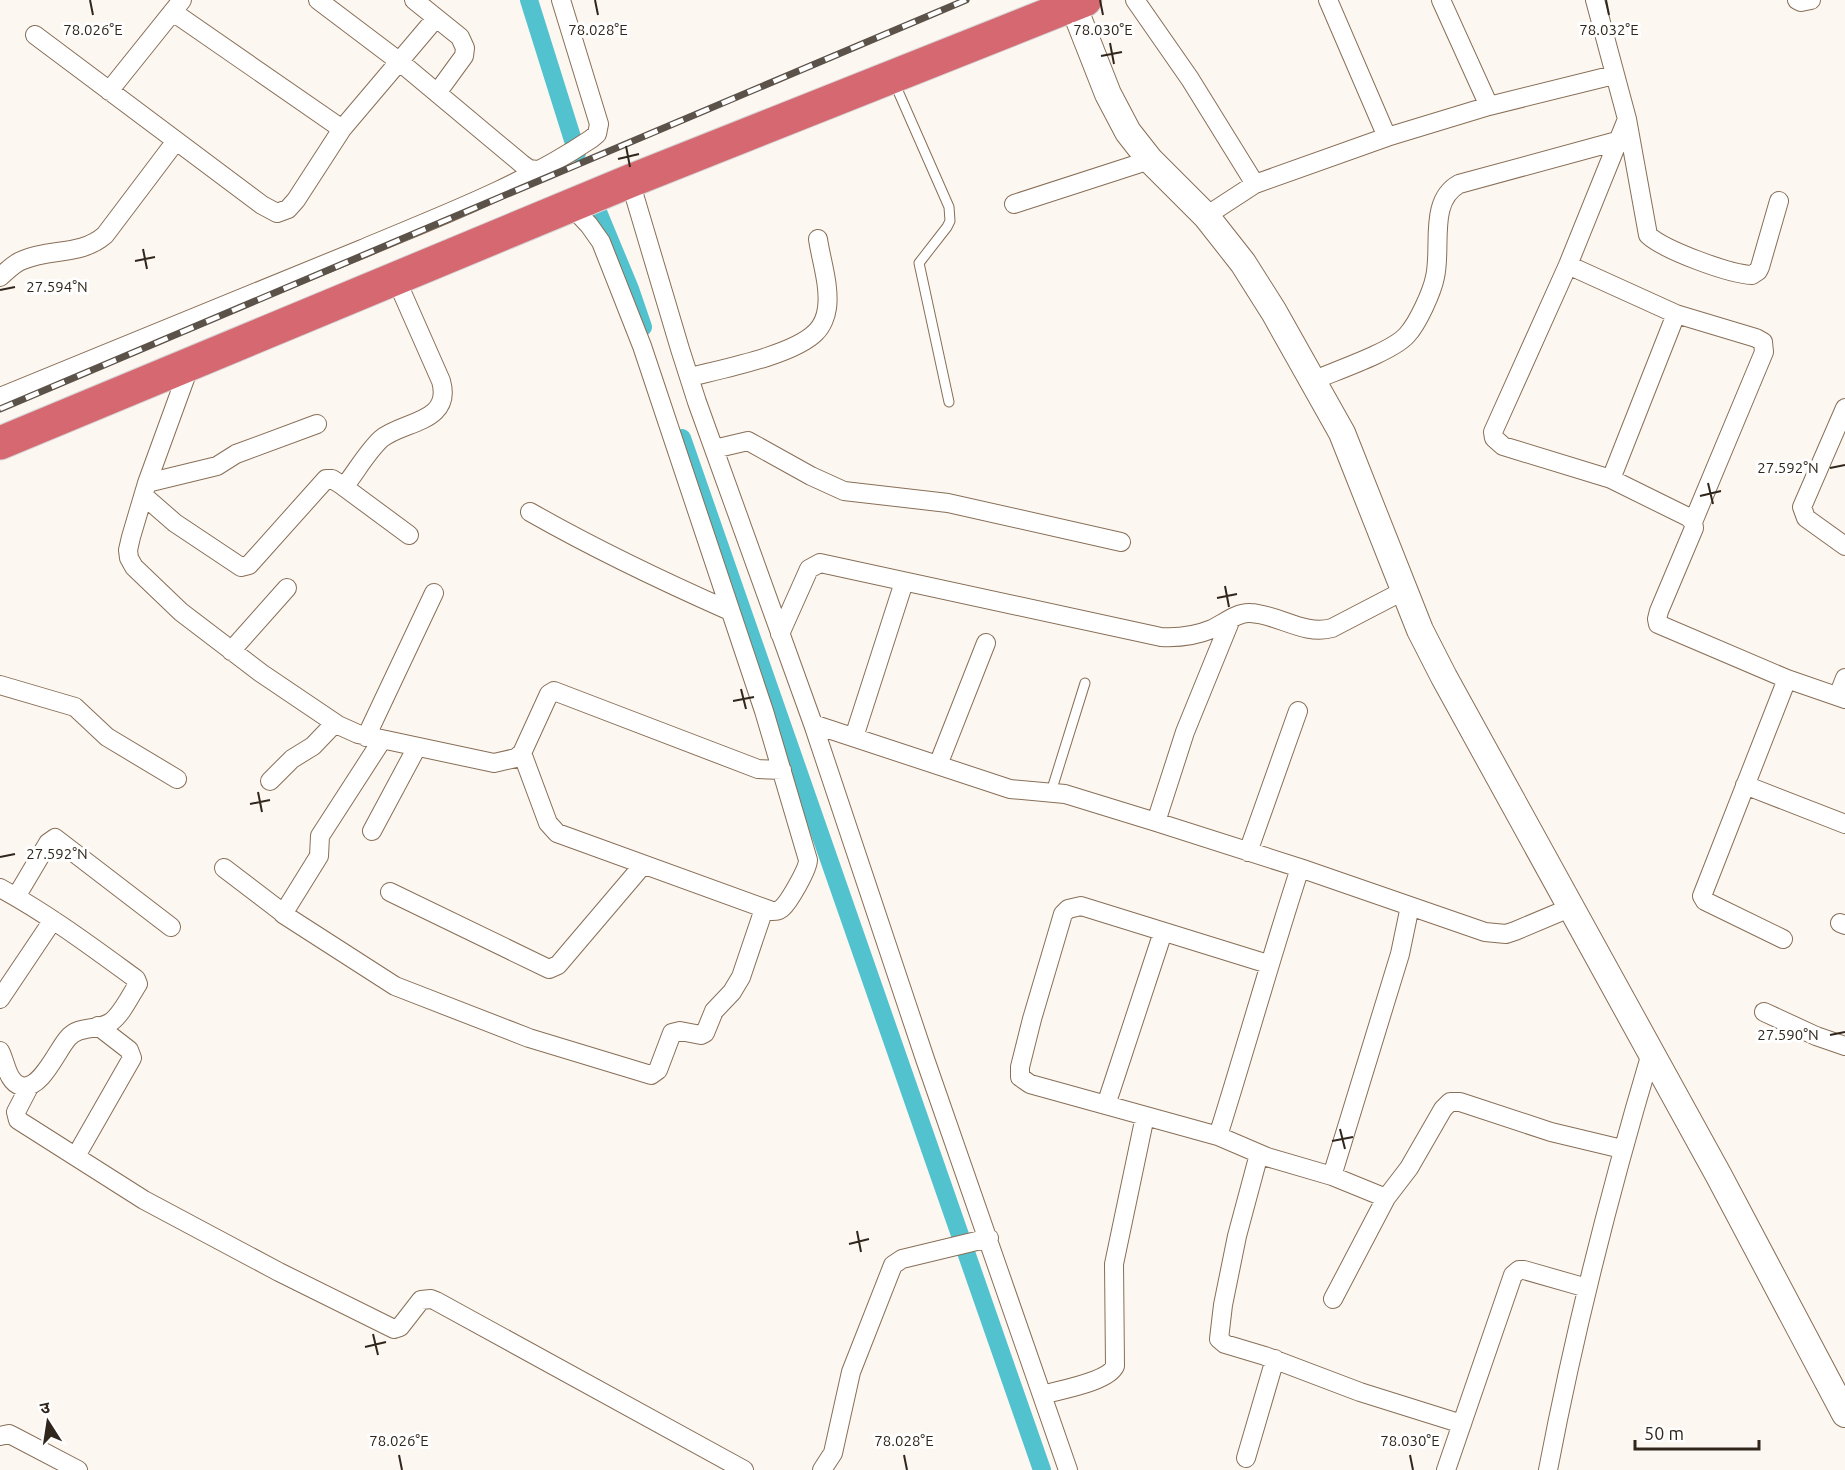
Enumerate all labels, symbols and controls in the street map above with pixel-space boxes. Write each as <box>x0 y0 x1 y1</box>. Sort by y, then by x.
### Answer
text: 78.026°E <box>63 21 123 38</box>
text: 78.028°E <box>568 21 628 38</box>
text: 78.030°E <box>1073 21 1133 38</box>
text: 78.032°E <box>1579 21 1639 38</box>
text: 27.594°N <box>26 278 88 295</box>
text: 27.592°N <box>1757 459 1819 476</box>
text: 27.592°N <box>26 845 88 862</box>
text: 27.590°N <box>1757 1026 1819 1043</box>
north arrow <box>18 1392 78 1452</box>
text: उ <box>38 1397 52 1417</box>
scale bar <box>1635 1413 1760 1451</box>
text: 50 m <box>1644 1423 1684 1443</box>
text: 78.026°E <box>369 1432 429 1449</box>
text: 78.028°E <box>874 1432 934 1449</box>
text: 78.030°E <box>1380 1432 1440 1449</box>

